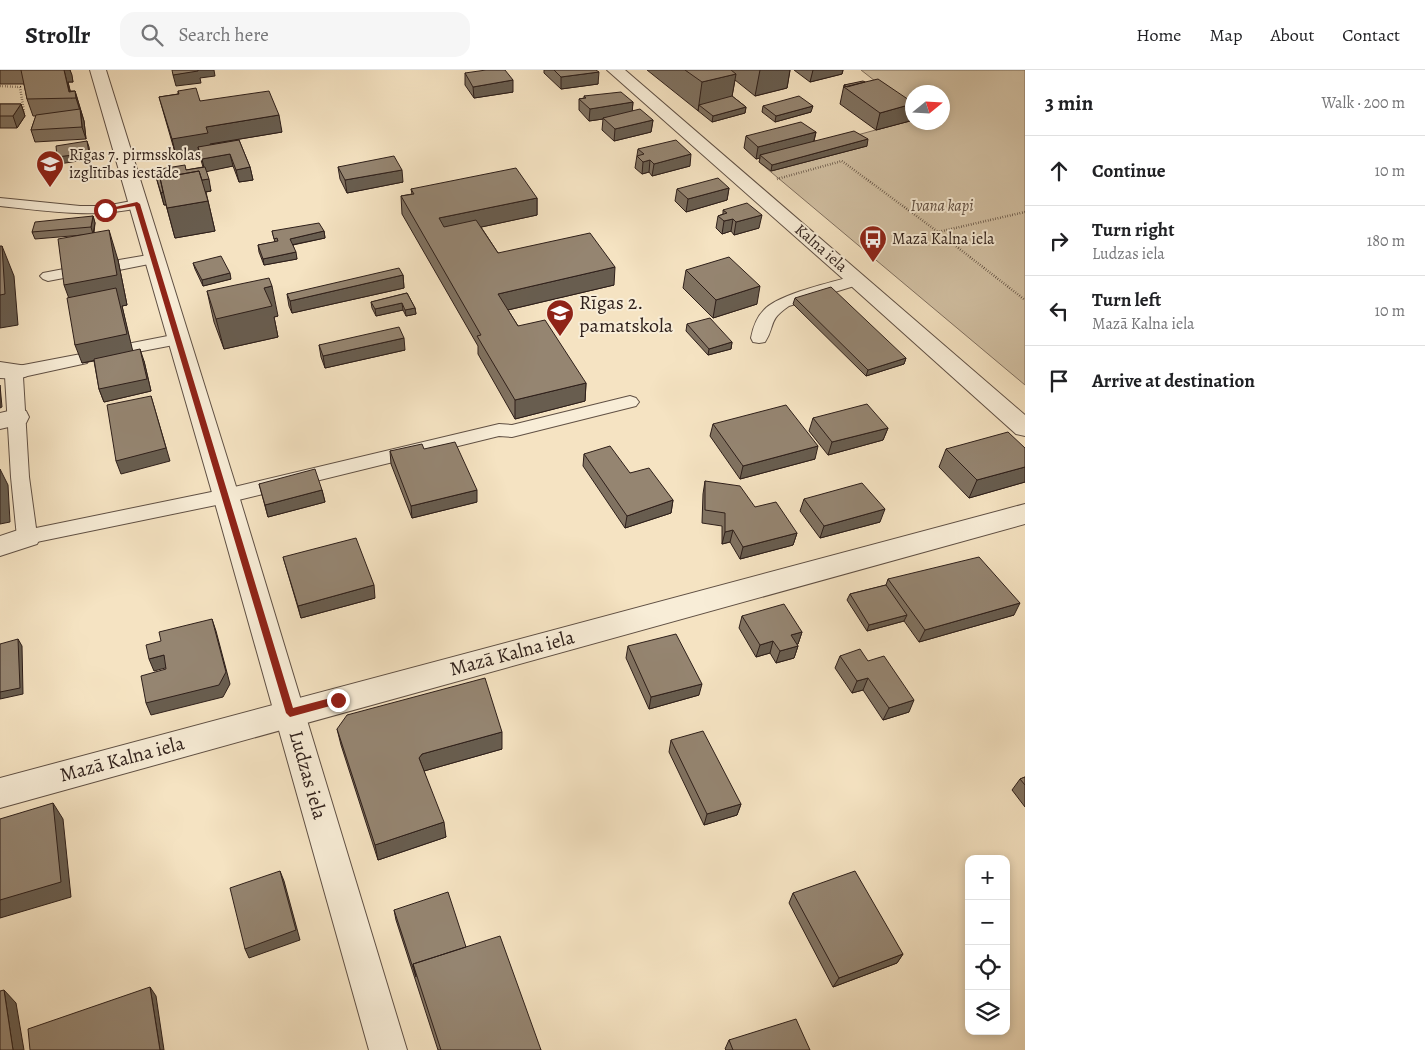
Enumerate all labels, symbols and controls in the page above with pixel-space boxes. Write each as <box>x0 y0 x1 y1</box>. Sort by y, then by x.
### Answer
search box <box>120 12 470 57</box>
text: Strollr <box>25 19 90 51</box>
icon: search <box>138 21 166 49</box>
text: Search here <box>178 22 269 48</box>
text: Home <box>1136 23 1181 47</box>
text: Map <box>1209 23 1242 47</box>
text: About <box>1270 23 1314 47</box>
text: Contact <box>1342 23 1400 47</box>
north arrow <box>905 85 950 130</box>
text: 3 min <box>1045 89 1093 117</box>
text: Walk · 200 m <box>1321 92 1405 114</box>
place label: Rīgas 7. pirmsskolas izglītības iestāde <box>69 144 201 184</box>
school or university icon: Rīgas 7. pirmsskolas izglītības iestāde <box>35 149 65 188</box>
icon: ahead <box>1045 157 1073 185</box>
text: Continue <box>1092 158 1166 184</box>
text: 10 m <box>1375 160 1405 182</box>
park label: Ivana kapi <box>911 195 973 217</box>
route start <box>94 199 117 222</box>
text: Turn right <box>1092 217 1174 243</box>
street label: Kalna iela <box>790 219 853 278</box>
bus stop icon: Mazā Kalna iela <box>858 224 888 263</box>
icon: right <box>1045 227 1073 255</box>
place label: Mazā Kalna iela <box>892 228 995 250</box>
text: 180 m <box>1367 230 1405 252</box>
text: Ludzas iela <box>1092 243 1165 265</box>
text: Turn left <box>1092 287 1161 313</box>
place label: Rīgas 2. pamatskola <box>579 289 674 339</box>
icon: left <box>1045 297 1073 325</box>
school or university icon: Rīgas 2. pamatskola <box>545 298 575 337</box>
text: 10 m <box>1375 300 1405 322</box>
text: Mazā Kalna iela <box>1092 313 1195 335</box>
icon: arrive <box>1045 367 1073 395</box>
text: Arrive at destination <box>1092 368 1255 394</box>
street label: Mazā Kalna iela <box>447 623 578 683</box>
route end <box>327 689 350 712</box>
street label: Ludzas iela <box>282 728 334 823</box>
street label: Mazā Kalna iela <box>57 729 188 789</box>
map controls <box>965 855 1010 1035</box>
button: + <box>965 855 1010 900</box>
button: − <box>965 900 1010 945</box>
button: locate <box>965 945 1010 990</box>
button: layers <box>965 990 1010 1035</box>

